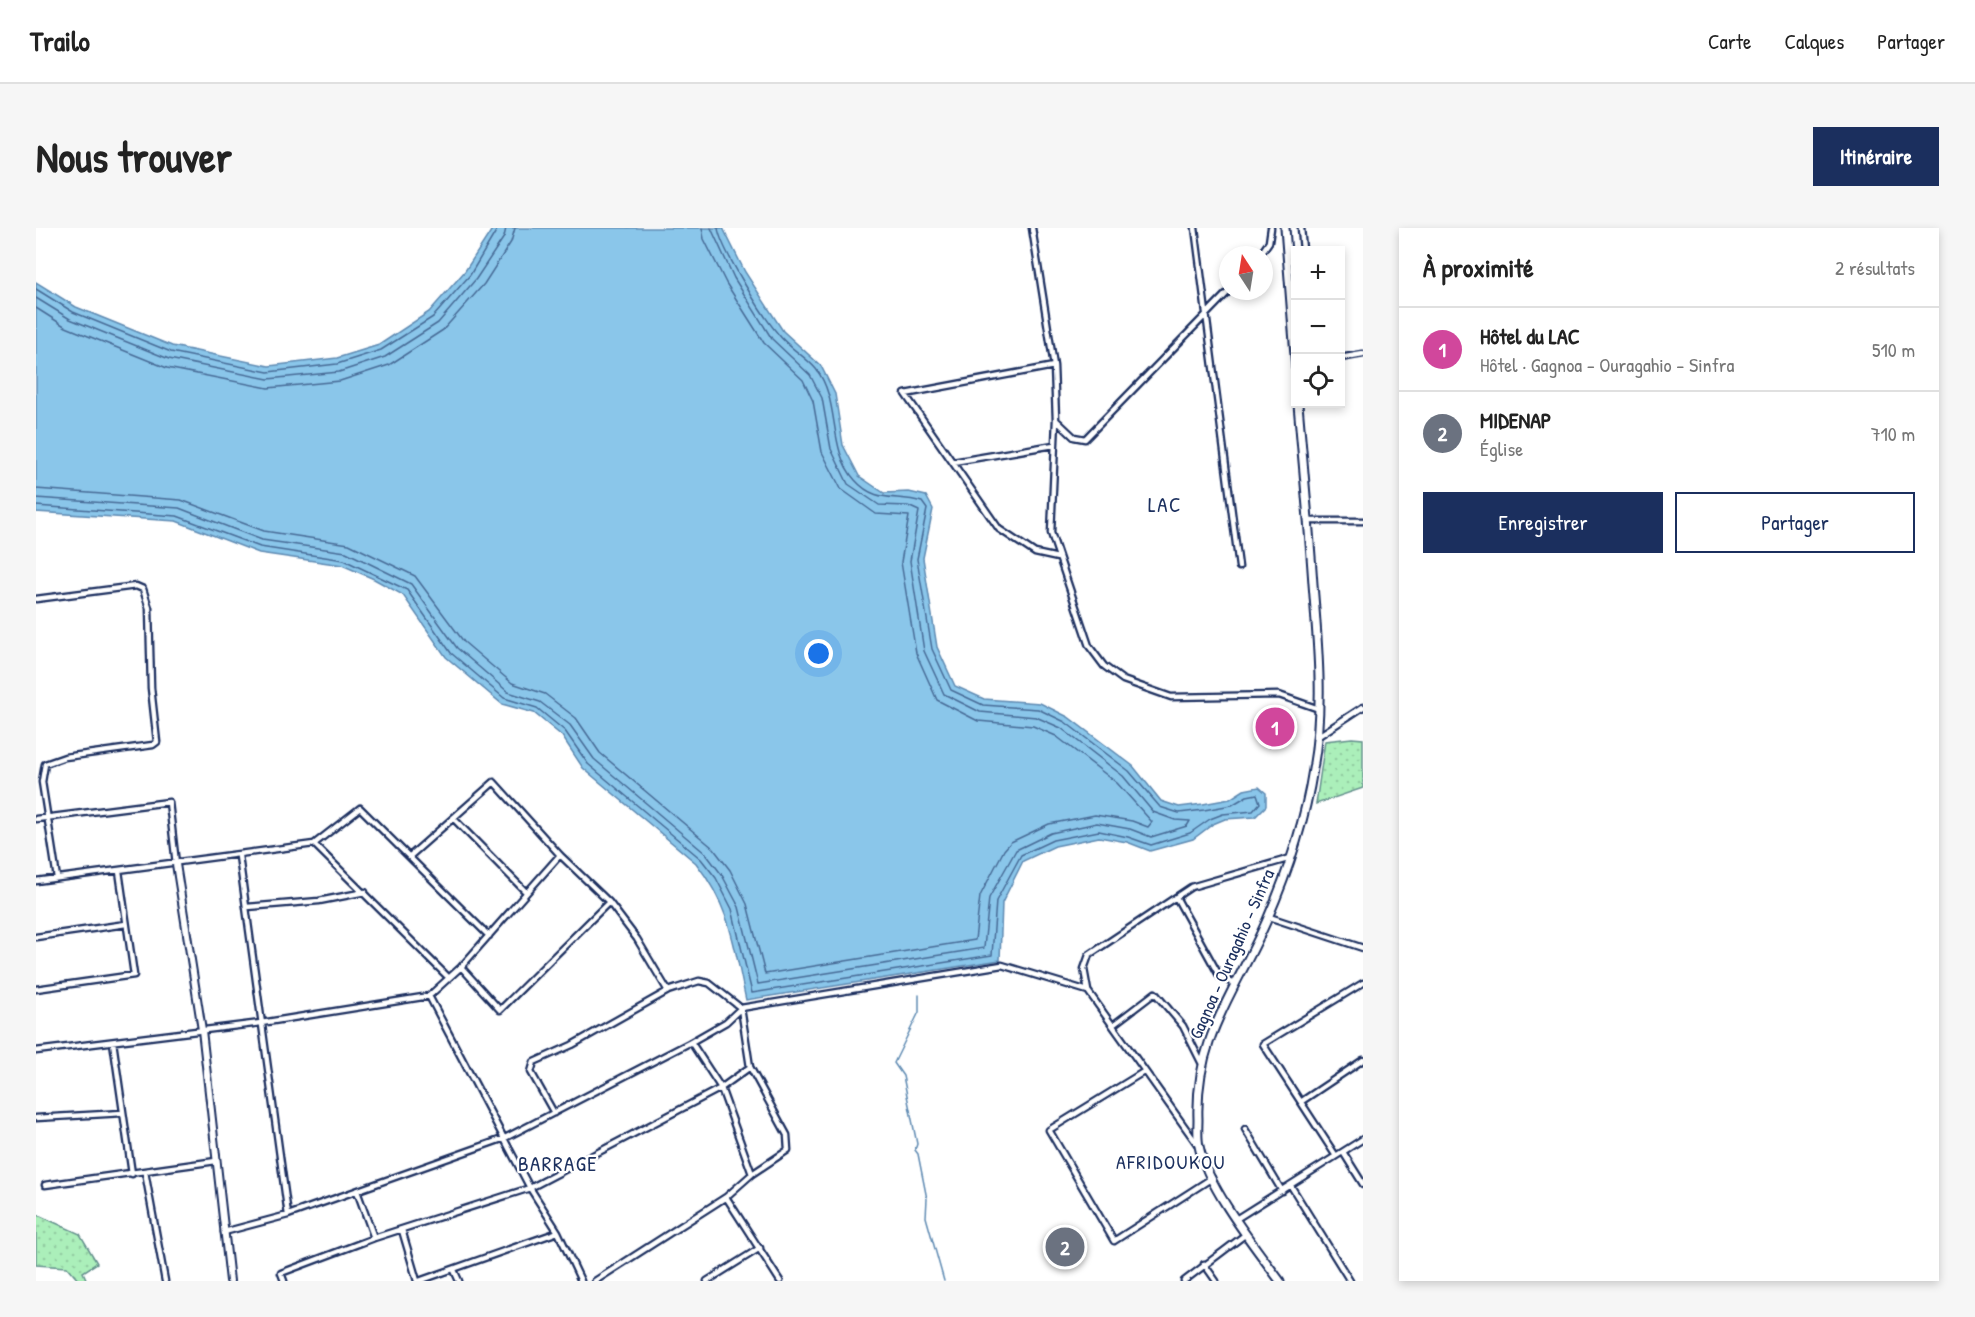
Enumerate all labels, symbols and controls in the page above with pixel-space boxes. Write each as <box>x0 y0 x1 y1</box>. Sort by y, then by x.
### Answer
text: Trailo <box>30 22 90 60</box>
text: Carte <box>1708 27 1751 56</box>
text: Calques <box>1784 27 1844 56</box>
text: Partager <box>1877 27 1945 56</box>
button: Itinéraire <box>1813 127 1939 186</box>
text: Nous trouver <box>36 128 232 185</box>
north arrow <box>1219 246 1273 300</box>
map controls <box>1291 246 1345 408</box>
button: + <box>1291 246 1345 300</box>
text: À proximité <box>1423 250 1534 285</box>
text: 2 résultats <box>1835 254 1915 281</box>
button: − <box>1291 300 1345 354</box>
text: Hôtel du LAC <box>1480 321 1580 351</box>
text: 1 <box>1439 336 1446 363</box>
text: 510 m <box>1872 336 1915 363</box>
text: Hôtel · Gagnoa - Ouragahio - Sinfra <box>1480 351 1734 378</box>
button: locate <box>1291 354 1345 408</box>
text: MIDENAP <box>1480 405 1551 435</box>
text: 2 <box>1438 420 1447 447</box>
text: 710 m <box>1871 420 1915 447</box>
text: Église <box>1480 435 1523 462</box>
district label: LAC <box>1148 490 1182 519</box>
button: Enregistrer <box>1423 492 1663 553</box>
button: Partager <box>1675 492 1915 553</box>
your location <box>804 639 833 668</box>
pin: 1 <box>1256 704 1294 750</box>
street label: Gagnoa - Ouragahio - Sinfra <box>1183 865 1280 1043</box>
district label: AFRIDOUKOU <box>1116 1148 1226 1175</box>
district label: BARRAGE <box>518 1149 598 1178</box>
pin: 2 <box>1046 1224 1084 1270</box>

